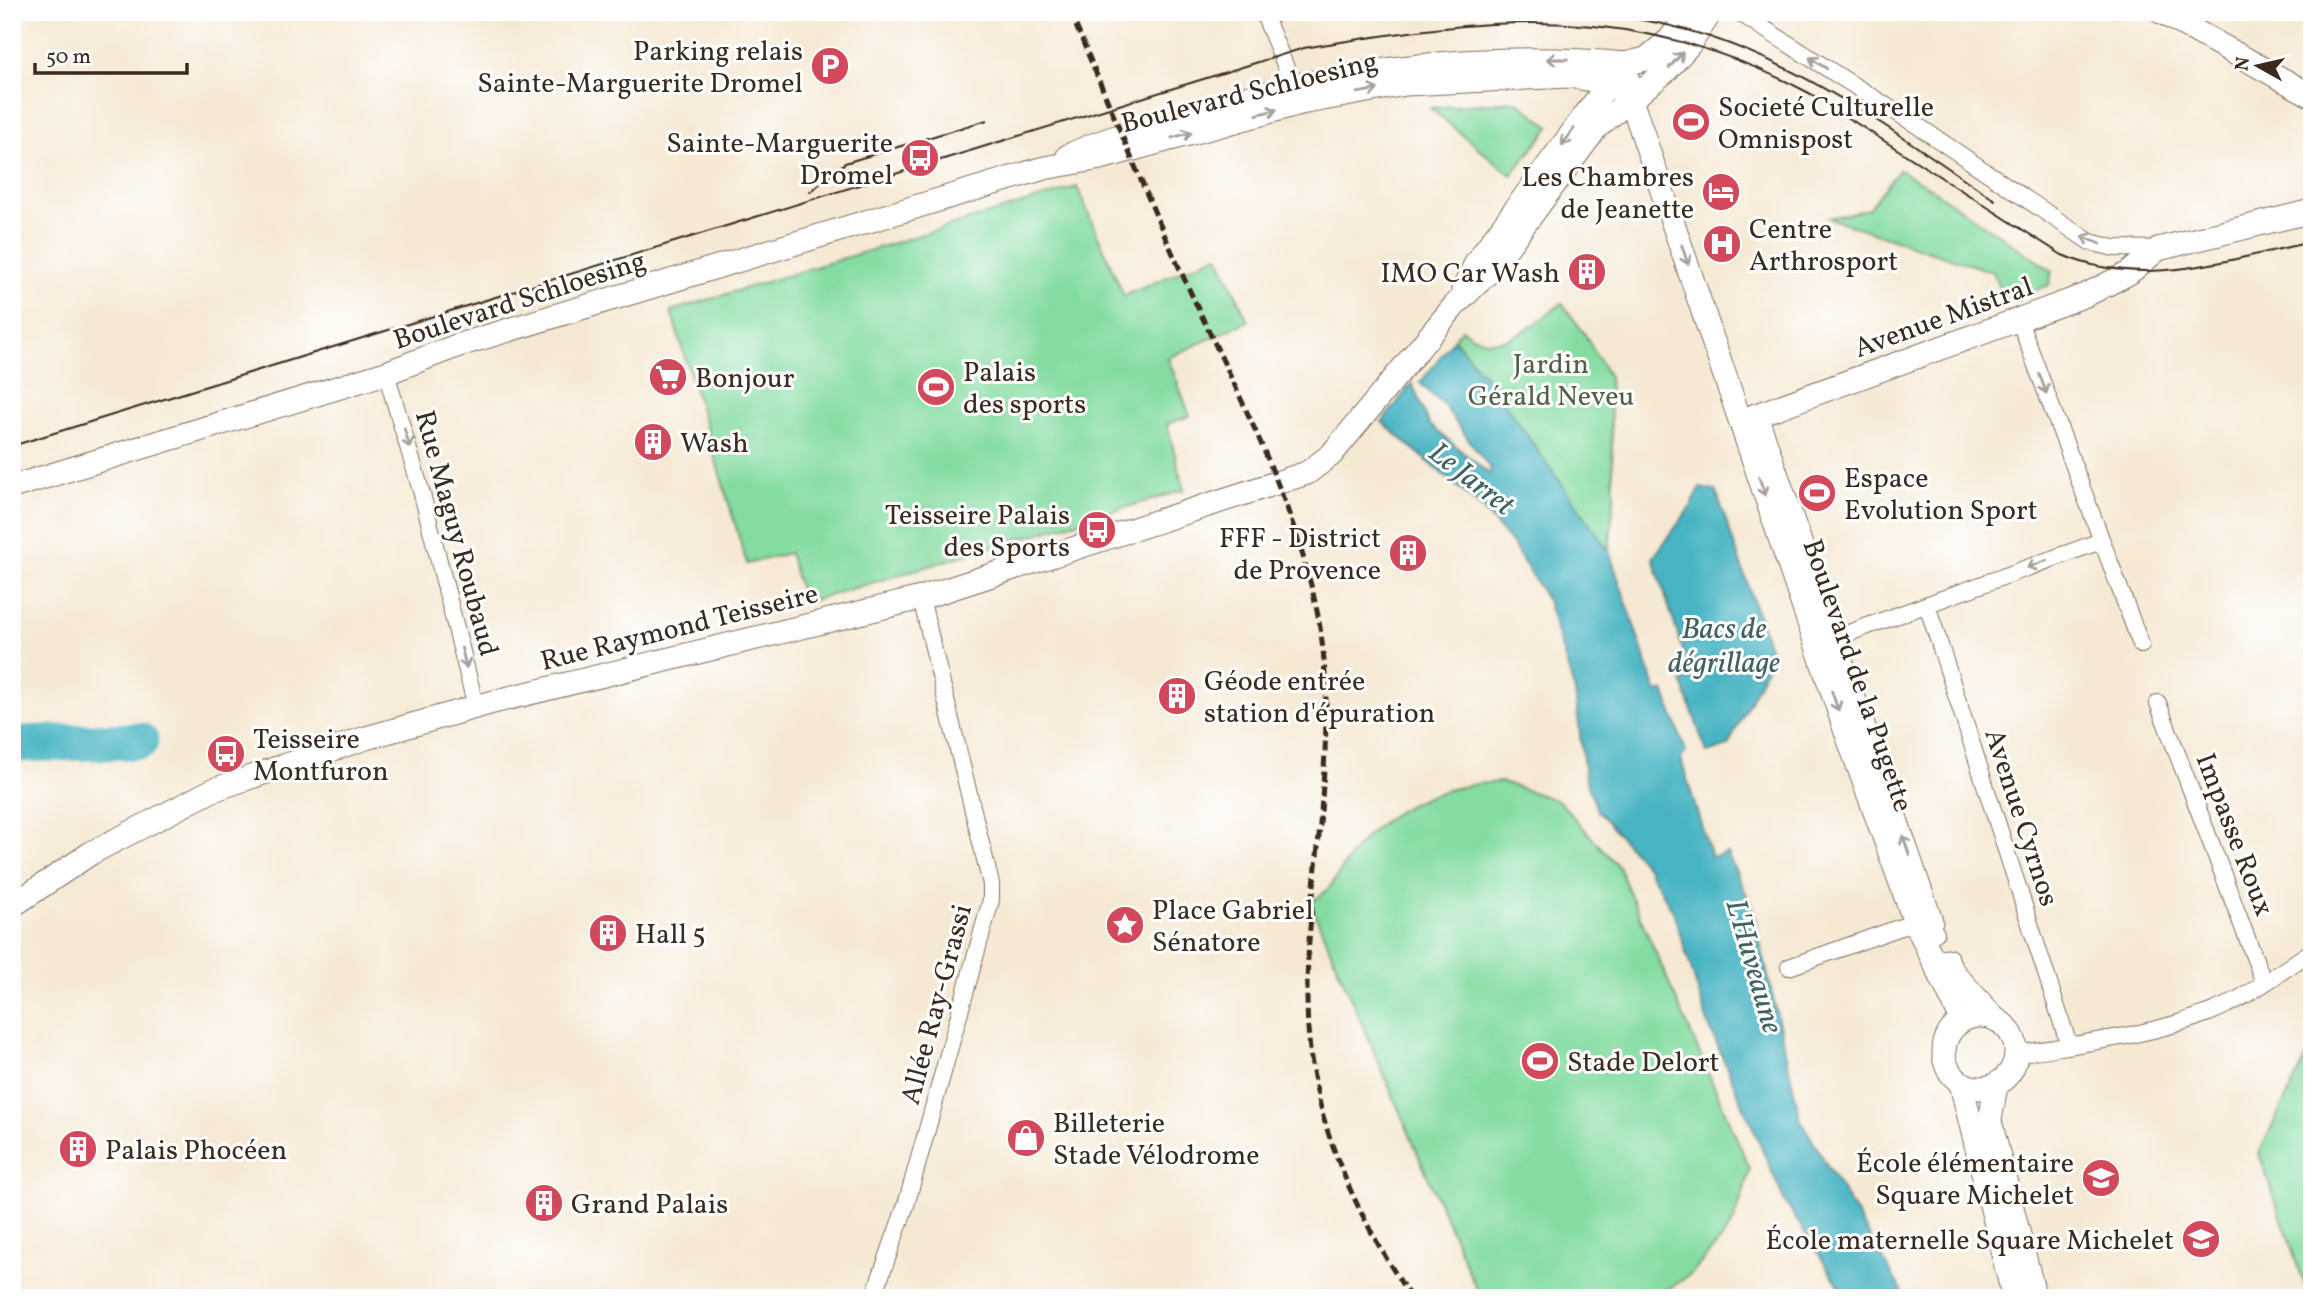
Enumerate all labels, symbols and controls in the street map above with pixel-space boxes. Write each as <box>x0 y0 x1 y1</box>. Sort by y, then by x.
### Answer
scale bar <box>35 32 187 76</box>
north arrow <box>2222 32 2292 102</box>
place label: Parking relais Sainte-Marguerite Dromel <box>477 33 803 104</box>
text: 50 m <box>46 43 91 72</box>
street label: Boulevard Schloesing <box>1117 43 1382 144</box>
parking icon: Parking relais Sainte-Marguerite Dromel <box>809 45 851 87</box>
one-way arrow <box>1546 52 1569 66</box>
one-way arrow <box>1667 52 1684 69</box>
text: N <box>2229 55 2257 73</box>
one-way arrow <box>1809 56 1829 70</box>
one-way arrow <box>1356 83 1379 97</box>
place label: Societé Culturelle Omnispost <box>1718 89 1934 160</box>
sports icon: Societé Culturelle Omnispost <box>1670 101 1712 143</box>
one-way arrow <box>1255 105 1278 118</box>
place label: Sainte-Marguerite Dromel <box>666 125 893 196</box>
one-way arrow <box>1170 128 1192 141</box>
one-way arrow <box>1561 128 1576 147</box>
bus stop icon: Sainte-Marguerite Dromel <box>899 137 941 179</box>
place label: Les Chambres de Jeanette <box>1521 159 1694 230</box>
hotel icon: Les Chambres de Jeanette <box>1700 171 1742 213</box>
place label: Centre Arthrosport <box>1749 211 1898 282</box>
hospital icon: Centre Arthrosport <box>1701 223 1743 265</box>
one-way arrow <box>2081 233 2102 246</box>
street label: Boulevard Schloesing <box>389 242 651 361</box>
one-way arrow <box>1680 243 1692 265</box>
building icon: IMO Car Wash <box>1566 251 1608 293</box>
place label: IMO Car Wash <box>1380 255 1560 294</box>
street label: Avenue Mistral <box>1849 268 2039 369</box>
park label: Jardin Gérald Neveu <box>1468 346 1634 417</box>
place label: Palais des sports <box>963 354 1086 425</box>
supermarket icon: Bonjour <box>647 356 689 398</box>
place label: Bonjour <box>695 360 795 399</box>
sports icon: Palais des sports <box>915 366 957 408</box>
one-way arrow <box>2038 373 2051 395</box>
street label: Rue Maguy Roubaud <box>404 406 507 661</box>
building icon: Wash <box>632 421 674 463</box>
place label: Wash <box>680 425 749 464</box>
one-way arrow <box>401 427 414 449</box>
water label: Le Jarret <box>1419 433 1523 527</box>
place label: Espace Evolution Sport <box>1844 460 2038 531</box>
sports icon: Espace Evolution Sport <box>1796 472 1838 514</box>
one-way arrow <box>1757 474 1769 496</box>
place label: Teisseire Palais des Sports <box>885 497 1070 568</box>
bus stop icon: Teisseire Palais des Sports <box>1076 509 1118 551</box>
place label: FFF - District de Provence <box>1219 520 1381 591</box>
building icon: FFF - District de Provence <box>1387 532 1429 574</box>
street label: Boulevard de la Pugette <box>1792 534 1922 817</box>
one-way arrow <box>2027 559 2049 572</box>
street label: Rue Raymond Teisseire <box>537 575 823 682</box>
water label: Bacs de dégrillage <box>1668 609 1780 685</box>
one-way arrow <box>458 647 471 669</box>
place label: Géode entrée station d'épuration <box>1204 663 1435 734</box>
building icon: Géode entrée station d'épuration <box>1156 675 1198 717</box>
one-way arrow <box>1830 689 1842 711</box>
place label: Teisseire Montfuron <box>253 721 389 792</box>
street label: Avenue Cyrnos <box>1974 724 2068 912</box>
bus stop icon: Teisseire Montfuron <box>205 733 247 775</box>
street label: Impasse Roux <box>2185 748 2283 922</box>
one-way arrow <box>1898 834 1911 856</box>
place label: Place Gabriel Sénatore <box>1152 892 1314 963</box>
water label: L'Huveaune <box>1714 894 1792 1039</box>
street label: Allée Ray-Grassi <box>892 900 983 1109</box>
place icon: Place Gabriel Sénatore <box>1104 904 1146 946</box>
building icon: Hall 5 <box>587 912 629 954</box>
place label: Hall 5 <box>635 916 706 955</box>
sports icon: Stade Delort <box>1519 1040 1561 1082</box>
place label: Stade Delort <box>1567 1044 1719 1083</box>
place label: Billeterie Stade Vélodrome <box>1053 1105 1260 1176</box>
shop icon: Billeterie Stade Vélodrome <box>1005 1117 1047 1159</box>
building icon: Palais Phocéen <box>57 1128 99 1170</box>
place label: Palais Phocéen <box>105 1132 287 1171</box>
place label: École élémentaire Square Michelet <box>1856 1145 2074 1216</box>
school or university icon: École élémentaire Square Michelet <box>2080 1157 2122 1199</box>
building icon: Grand Palais <box>523 1182 565 1224</box>
place label: Grand Palais <box>571 1186 728 1225</box>
school or university icon: École maternelle Square Michelet <box>2180 1218 2222 1260</box>
place label: École maternelle Square Michelet <box>1766 1222 2174 1261</box>

